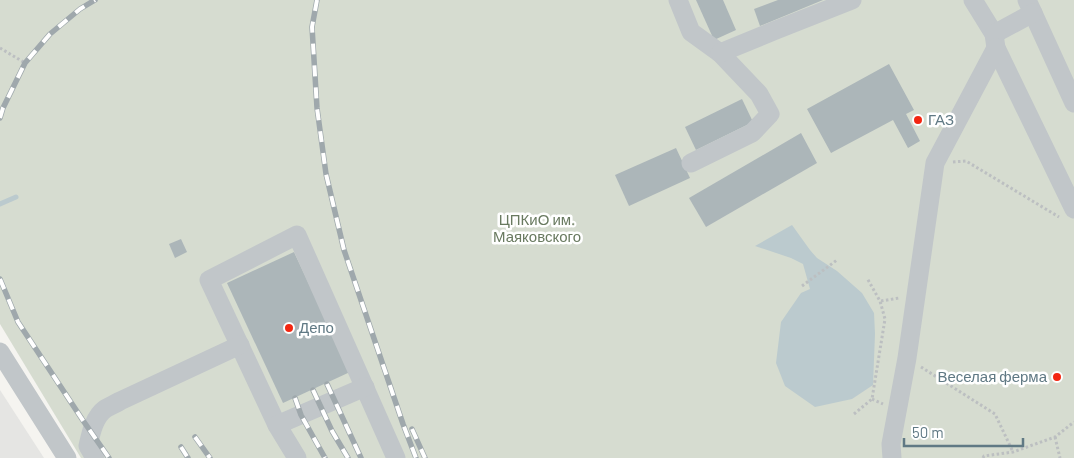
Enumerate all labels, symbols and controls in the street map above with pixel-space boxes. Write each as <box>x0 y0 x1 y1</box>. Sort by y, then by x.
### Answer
place label: ГАЗ <box>928 110 954 128</box>
marker: ГАЗ <box>912 114 924 126</box>
park label: ЦПКиО им. Маяковского <box>493 210 581 245</box>
place label: Депо <box>299 318 334 336</box>
marker: Депо <box>283 322 295 334</box>
place label: Веселая ферма <box>937 367 1048 385</box>
marker: Веселая ферма <box>1051 371 1063 383</box>
scale bar <box>904 416 1023 448</box>
text: 50 m <box>912 423 944 441</box>

